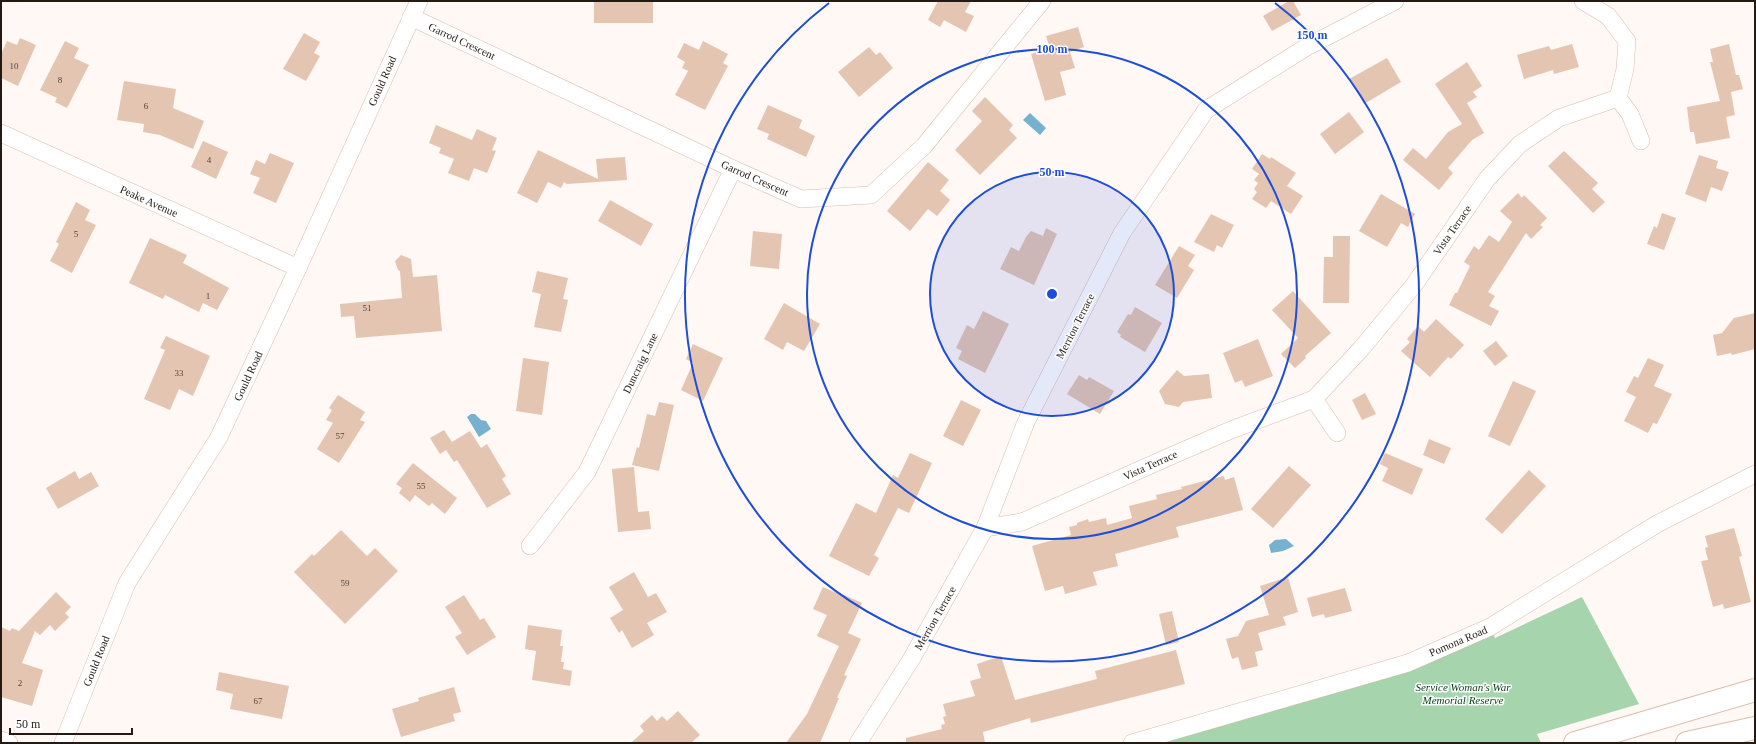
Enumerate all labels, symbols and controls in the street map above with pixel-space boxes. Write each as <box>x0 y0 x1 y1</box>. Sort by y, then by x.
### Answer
street label: Garrod Crescent <box>427 20 497 62</box>
text: 150 m <box>1297 28 1328 42</box>
text: 100 m <box>1037 42 1068 56</box>
street label: Gould Road <box>366 54 399 108</box>
house number: 10 <box>10 61 19 71</box>
house number: 8 <box>58 75 63 85</box>
house number: 6 <box>144 101 149 111</box>
house number: 4 <box>207 155 212 165</box>
street label: Garrod Crescent <box>719 158 791 198</box>
text: 50 m <box>1040 165 1065 179</box>
street label: Peake Avenue <box>118 183 180 219</box>
street label: Vista Terrace <box>1430 203 1474 257</box>
house number: 5 <box>74 229 79 239</box>
centre of rings <box>1045 287 1059 301</box>
house number: 1 <box>206 291 210 301</box>
street label: Merrion Terrace <box>1053 291 1097 361</box>
house number: 51 <box>363 303 372 313</box>
street label: Duncraig Lane <box>620 331 660 395</box>
street label: Gould Road <box>231 349 265 403</box>
house number: 33 <box>175 368 184 378</box>
house number: 57 <box>336 431 345 441</box>
street label: Vista Terrace <box>1121 448 1179 482</box>
house number: 55 <box>417 481 426 491</box>
house number: 59 <box>341 578 350 588</box>
street label: Merrion Terrace <box>912 584 958 652</box>
street label: Pomona Road <box>1427 623 1489 659</box>
street label: Gould Road <box>80 634 112 688</box>
house number: 2 <box>18 678 22 688</box>
park label: Service Woman's War Memorial Reserve <box>1415 681 1511 706</box>
house number: 67 <box>254 696 263 706</box>
scale bar <box>10 710 132 736</box>
text: 50 m <box>16 717 41 731</box>

